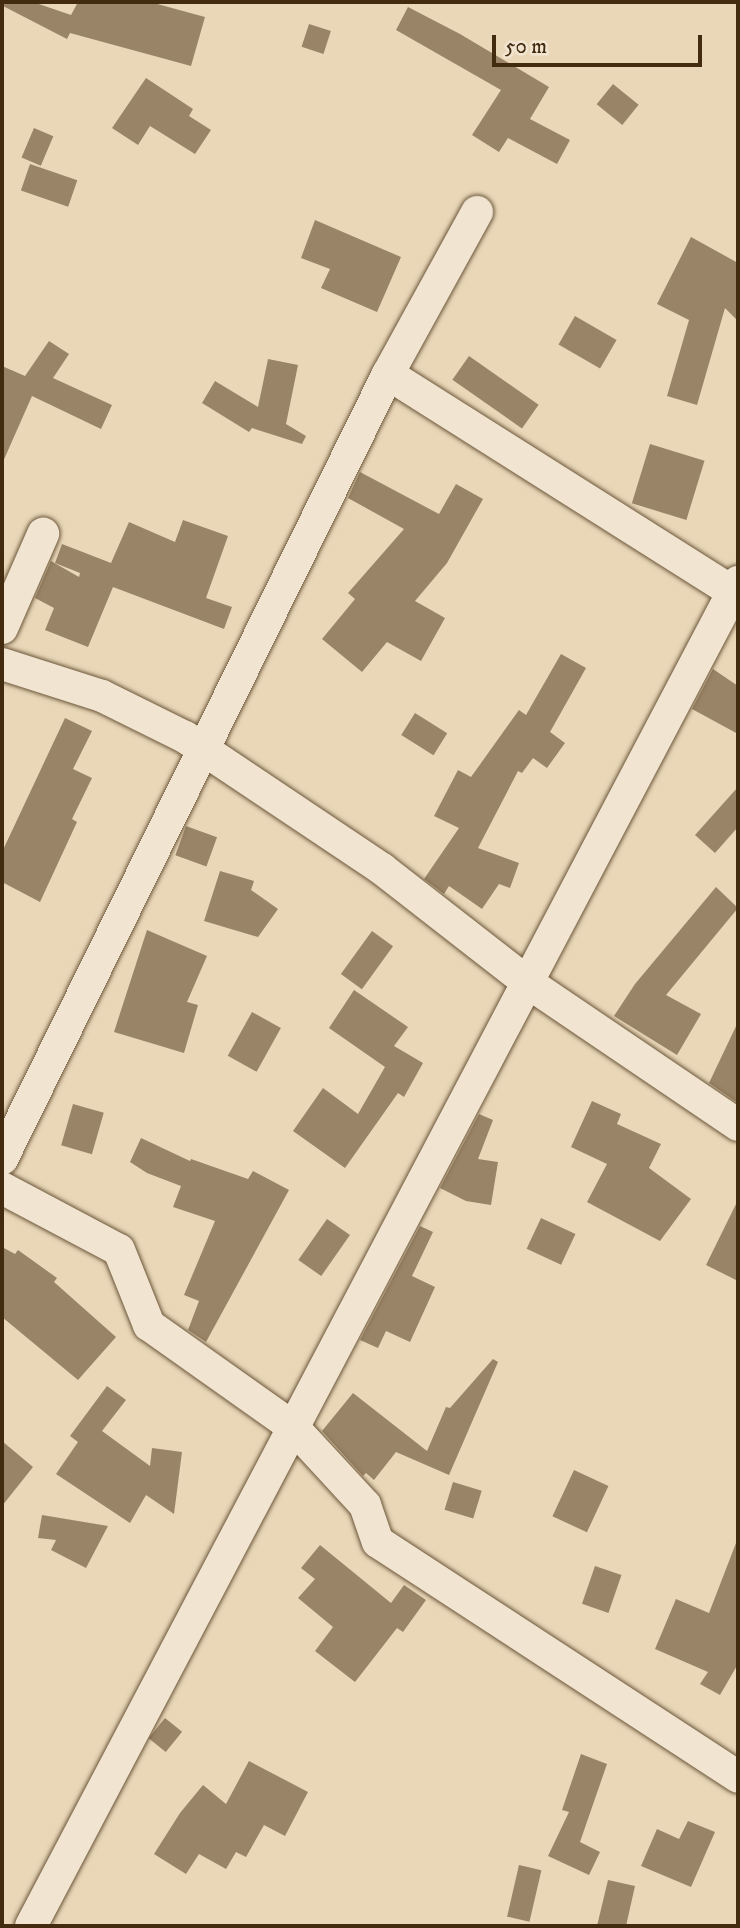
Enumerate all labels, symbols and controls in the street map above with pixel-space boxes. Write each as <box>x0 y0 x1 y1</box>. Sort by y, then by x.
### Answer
scale bar <box>495 21 705 65</box>
text: 50 m <box>505 34 547 60</box>

